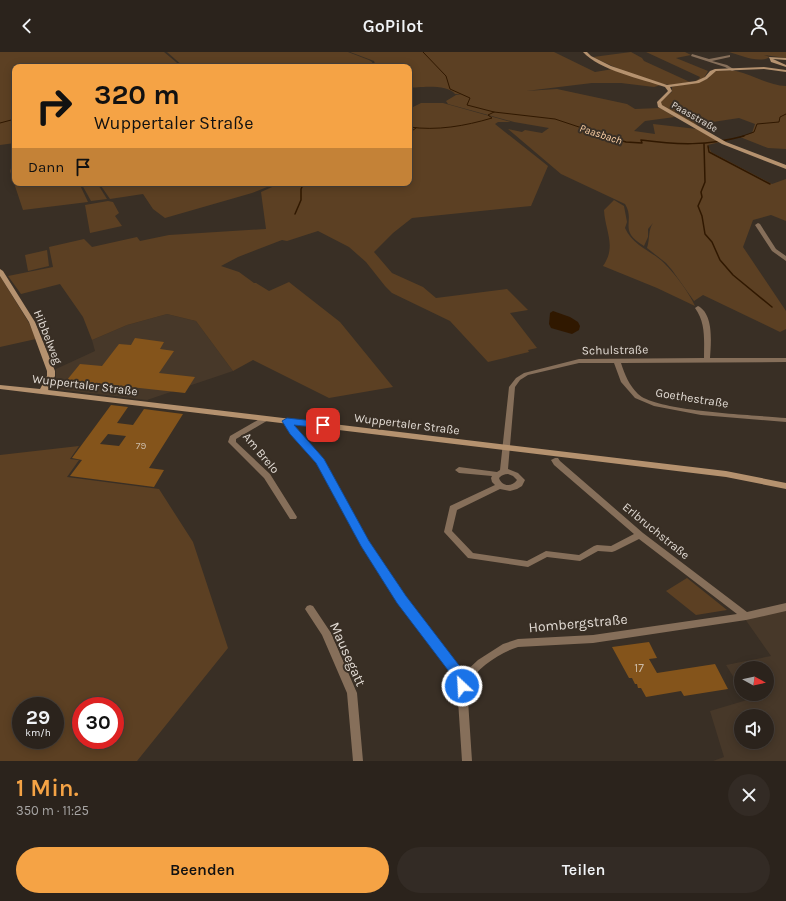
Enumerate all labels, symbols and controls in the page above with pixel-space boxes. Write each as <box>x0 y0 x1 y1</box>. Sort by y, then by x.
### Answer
icon: back <box>16 15 38 37</box>
text: GoPilot <box>363 15 423 37</box>
icon: person <box>748 15 770 37</box>
text: 320 m <box>94 78 180 111</box>
icon: right <box>28 80 80 132</box>
street label: Paasstraße <box>669 99 720 135</box>
text: Wuppertaler Straße <box>94 112 253 134</box>
water label: Paasbach <box>578 121 624 147</box>
icon: arrive <box>72 156 94 178</box>
text: Dann <box>28 158 64 176</box>
street label: Hibbelweg <box>31 308 65 366</box>
street label: Schulstraße <box>582 342 648 358</box>
street label: Wuppertaler Straße <box>31 372 139 398</box>
street label: Goethestraße <box>655 385 729 411</box>
pin <box>306 408 340 442</box>
street label: Wuppertaler Straße <box>353 411 461 437</box>
icon: arrive <box>312 414 334 436</box>
street label: Am Brelo <box>240 430 282 476</box>
house number: 79 <box>136 440 146 452</box>
street label: Erlbruchstraße <box>620 500 692 562</box>
street label: Hombergstraße <box>528 611 628 636</box>
street label: Mausegatt <box>326 619 369 689</box>
house number: 17 <box>634 661 644 675</box>
north arrow <box>734 661 774 701</box>
map controls <box>734 661 774 749</box>
position arrow <box>441 665 483 707</box>
speed limit sign: 30 <box>72 697 124 749</box>
text: 29 <box>26 706 50 729</box>
button: sound <box>734 709 774 749</box>
text: km/h <box>25 727 51 739</box>
text: 1 Min. <box>16 774 79 802</box>
button: close <box>728 774 770 816</box>
text: 350 m · 11:25 <box>16 803 89 818</box>
button: Beenden <box>16 847 389 893</box>
button: Teilen <box>397 847 770 893</box>

